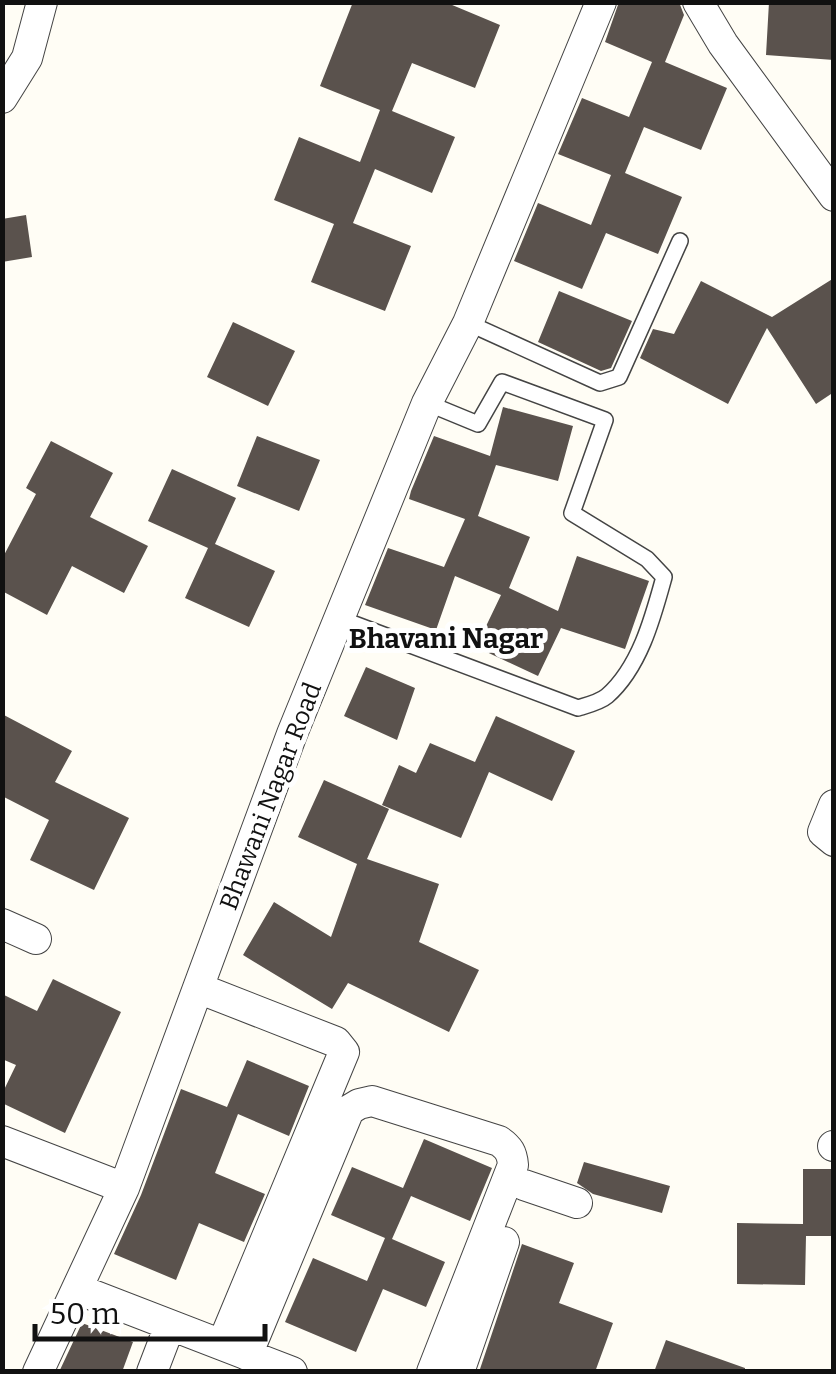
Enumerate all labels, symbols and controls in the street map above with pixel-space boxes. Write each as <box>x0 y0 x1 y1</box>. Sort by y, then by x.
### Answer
district label: Bhavani Nagar <box>349 622 543 655</box>
street label: Bhawani Nagar Road <box>214 678 328 914</box>
scale bar <box>35 1279 265 1341</box>
text: 50 m <box>50 1296 120 1332</box>

